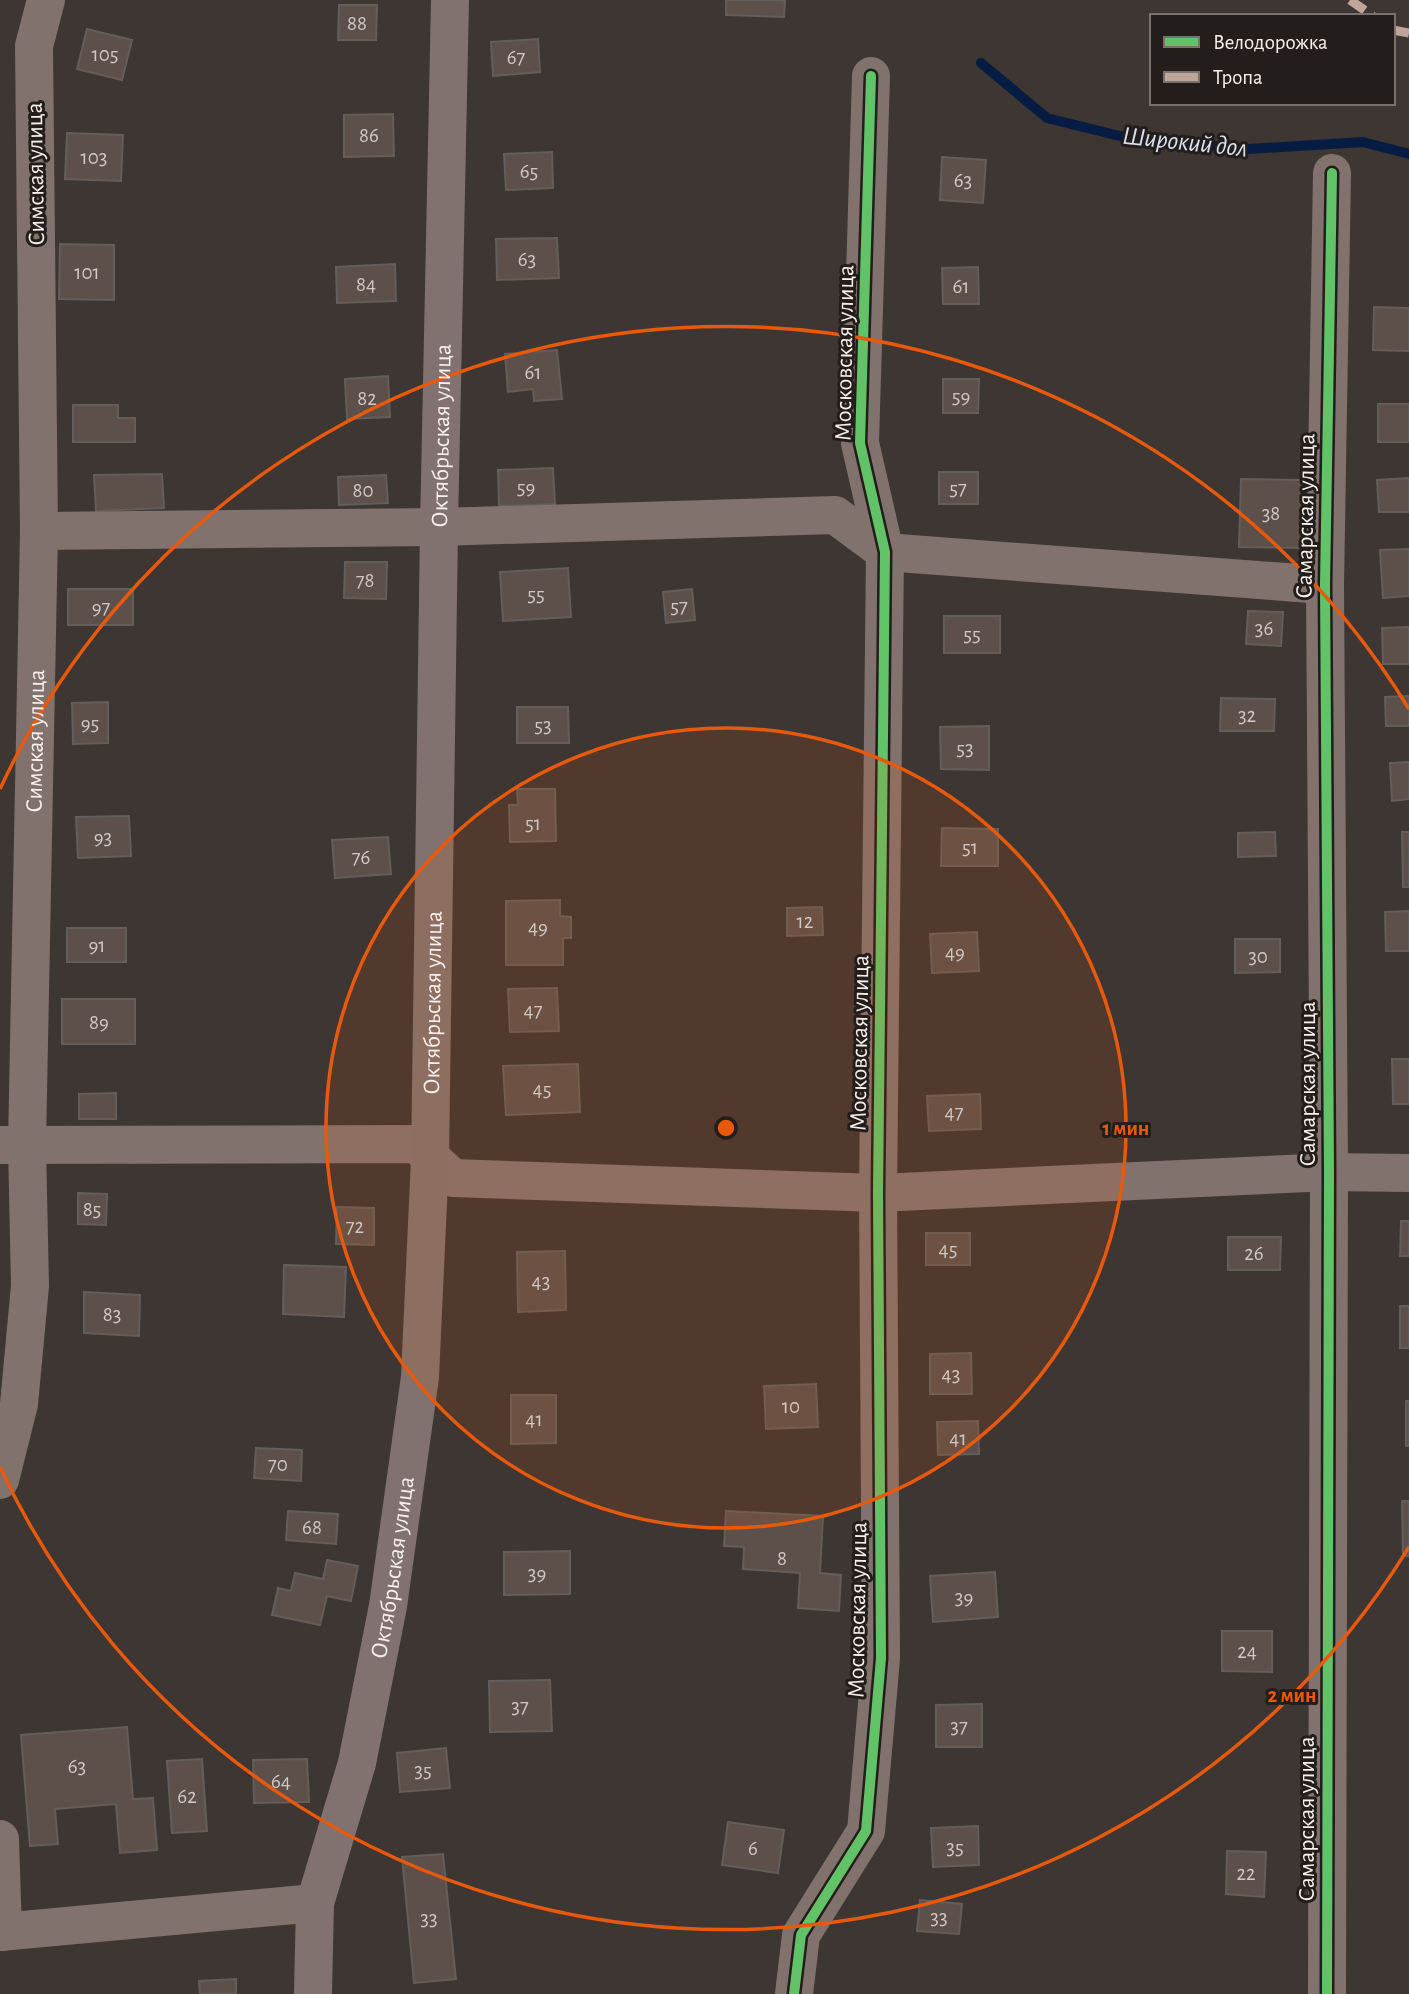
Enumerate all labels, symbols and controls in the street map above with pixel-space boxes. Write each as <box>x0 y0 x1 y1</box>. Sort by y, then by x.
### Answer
house number: 88 <box>347 13 367 34</box>
legend <box>1150 14 1395 105</box>
text: Велодорожка <box>1213 32 1328 53</box>
house number: 105 <box>91 44 119 65</box>
house number: 67 <box>507 47 526 68</box>
text: Тропа <box>1213 67 1263 88</box>
street label: Симская улица <box>23 102 49 246</box>
water label: Широкий дол <box>1121 123 1249 161</box>
house number: 86 <box>359 125 379 146</box>
house number: 103 <box>81 147 107 168</box>
house number: 65 <box>520 161 538 182</box>
house number: 63 <box>954 170 972 191</box>
house number: 63 <box>518 249 536 270</box>
house number: 101 <box>74 262 100 283</box>
street label: Московская улица <box>831 265 859 441</box>
house number: 84 <box>356 274 376 295</box>
house number: 61 <box>952 276 970 297</box>
street label: Октябрьская улица <box>428 344 456 528</box>
house number: 61 <box>524 362 542 383</box>
house number: 59 <box>952 386 970 407</box>
house number: 82 <box>357 388 377 409</box>
street label: Самарская улица <box>1293 433 1319 599</box>
house number: 59 <box>517 477 535 498</box>
house number: 57 <box>949 478 967 499</box>
house number: 80 <box>352 480 374 501</box>
house number: 38 <box>1262 503 1280 524</box>
house number: 78 <box>356 570 374 591</box>
house number: 55 <box>527 584 545 605</box>
house number: 57 <box>670 596 688 617</box>
house number: 97 <box>92 597 111 618</box>
house number: 36 <box>1255 618 1273 639</box>
house number: 55 <box>963 624 981 645</box>
street label: Симская улица <box>22 669 49 813</box>
house number: 32 <box>1238 705 1256 726</box>
house number: 95 <box>81 713 99 734</box>
house number: 53 <box>534 715 552 736</box>
house number: 53 <box>956 738 974 759</box>
house number: 51 <box>525 813 541 834</box>
house number: 93 <box>94 827 112 848</box>
house number: 51 <box>962 837 978 858</box>
house number: 76 <box>352 847 370 868</box>
street label: Октябрьская улица <box>420 911 447 1095</box>
house number: 12 <box>797 911 813 932</box>
house number: 49 <box>528 917 548 938</box>
house number: 91 <box>88 935 106 956</box>
house number: 49 <box>945 942 965 963</box>
house number: 30 <box>1248 946 1268 967</box>
street label: Московская улица <box>846 955 874 1131</box>
house number: 47 <box>524 1000 543 1021</box>
street label: Самарская улица <box>1296 1001 1320 1167</box>
house number: 89 <box>89 1012 109 1033</box>
house number: 45 <box>533 1079 551 1100</box>
house number: 47 <box>945 1102 964 1123</box>
centre of rings <box>714 1116 738 1140</box>
text: 1 мин <box>1103 1118 1149 1139</box>
house number: 85 <box>83 1199 101 1220</box>
house number: 72 <box>346 1216 364 1237</box>
house number: 45 <box>939 1239 957 1260</box>
house number: 26 <box>1244 1243 1264 1264</box>
house number: 43 <box>532 1271 550 1292</box>
house number: 83 <box>103 1304 121 1325</box>
house number: 43 <box>942 1364 960 1385</box>
house number: 10 <box>782 1396 800 1417</box>
house number: 41 <box>525 1409 543 1430</box>
house number: 41 <box>949 1428 967 1449</box>
house number: 70 <box>268 1454 288 1475</box>
street label: Октябрьская улица <box>367 1475 419 1661</box>
house number: 68 <box>302 1517 322 1538</box>
street label: Московская улица <box>844 1522 872 1698</box>
house number: 8 <box>777 1548 787 1569</box>
house number: 39 <box>528 1563 546 1584</box>
house number: 39 <box>955 1587 973 1608</box>
house number: 24 <box>1237 1641 1257 1662</box>
text: 2 мин <box>1267 1685 1317 1706</box>
house number: 37 <box>511 1696 529 1717</box>
house number: 37 <box>950 1716 968 1737</box>
street label: Самарская улица <box>1295 1736 1319 1902</box>
house number: 63 <box>68 1756 86 1777</box>
house number: 35 <box>414 1760 432 1781</box>
house number: 64 <box>271 1771 291 1792</box>
house number: 62 <box>177 1786 197 1807</box>
house number: 35 <box>946 1837 964 1858</box>
house number: 6 <box>748 1838 758 1859</box>
house number: 22 <box>1236 1863 1256 1884</box>
house number: 33 <box>930 1907 948 1928</box>
house number: 33 <box>420 1908 438 1929</box>

